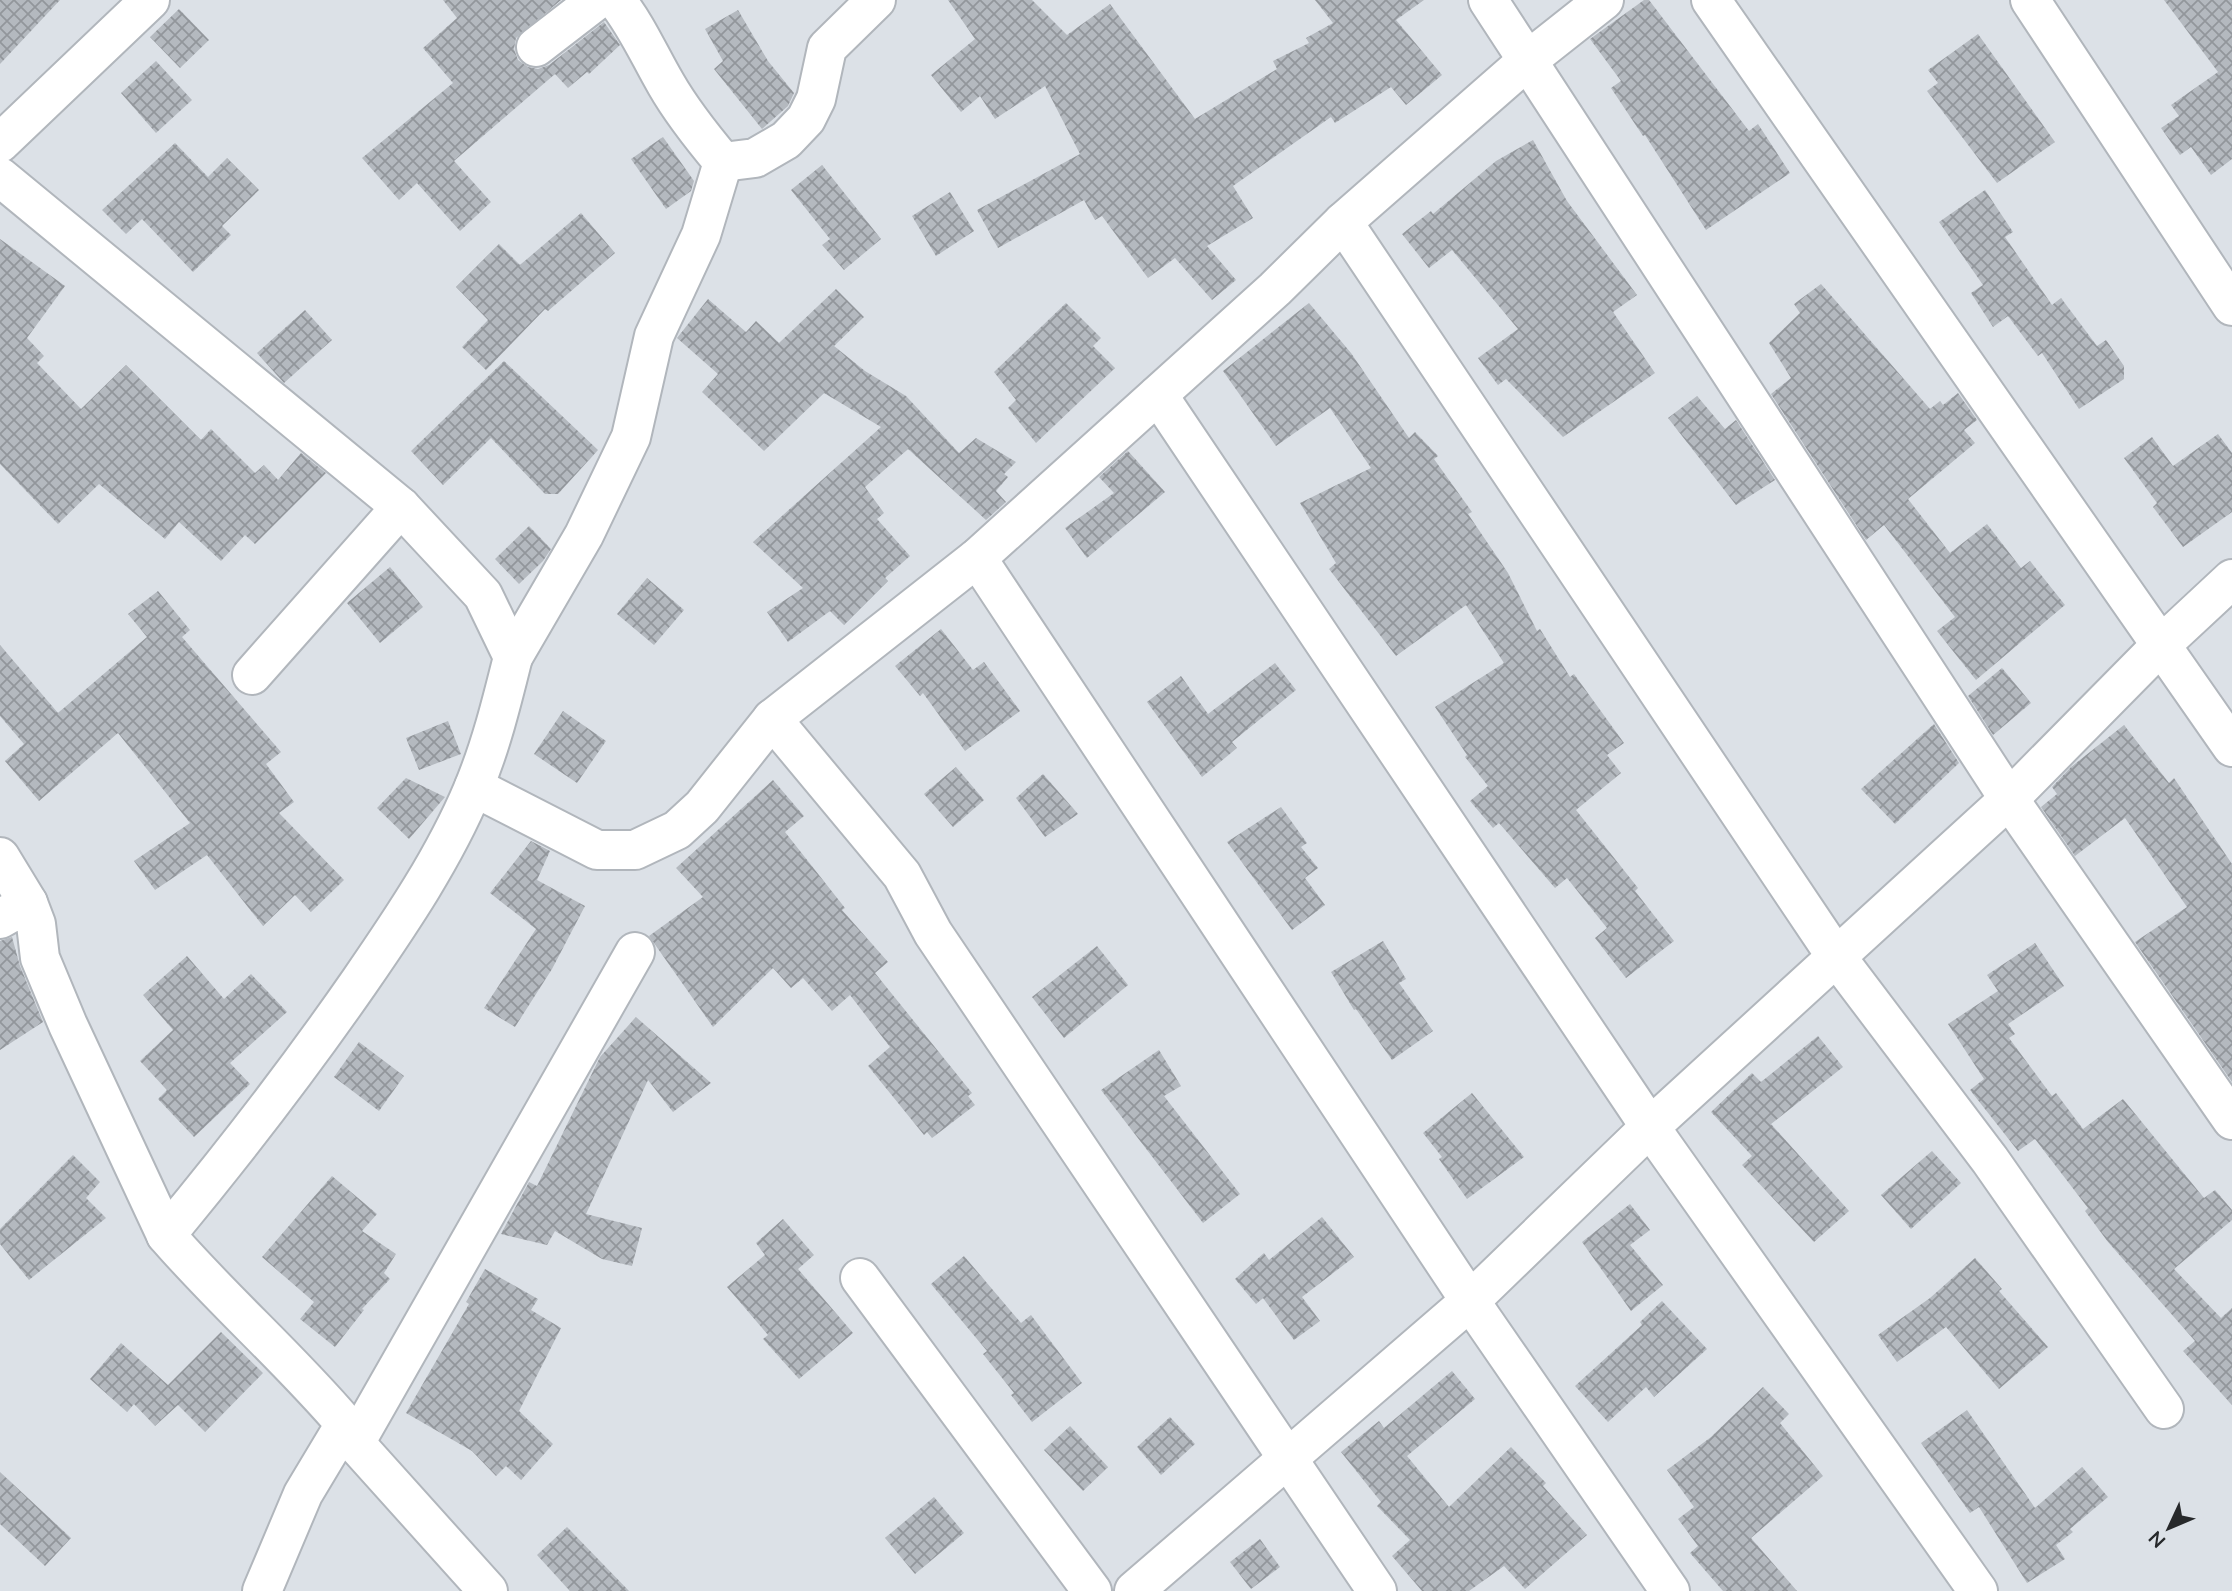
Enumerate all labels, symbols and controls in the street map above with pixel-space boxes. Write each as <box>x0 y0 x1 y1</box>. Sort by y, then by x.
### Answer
north arrow <box>2134 1493 2204 1563</box>
text: N <box>2143 1526 2170 1553</box>

